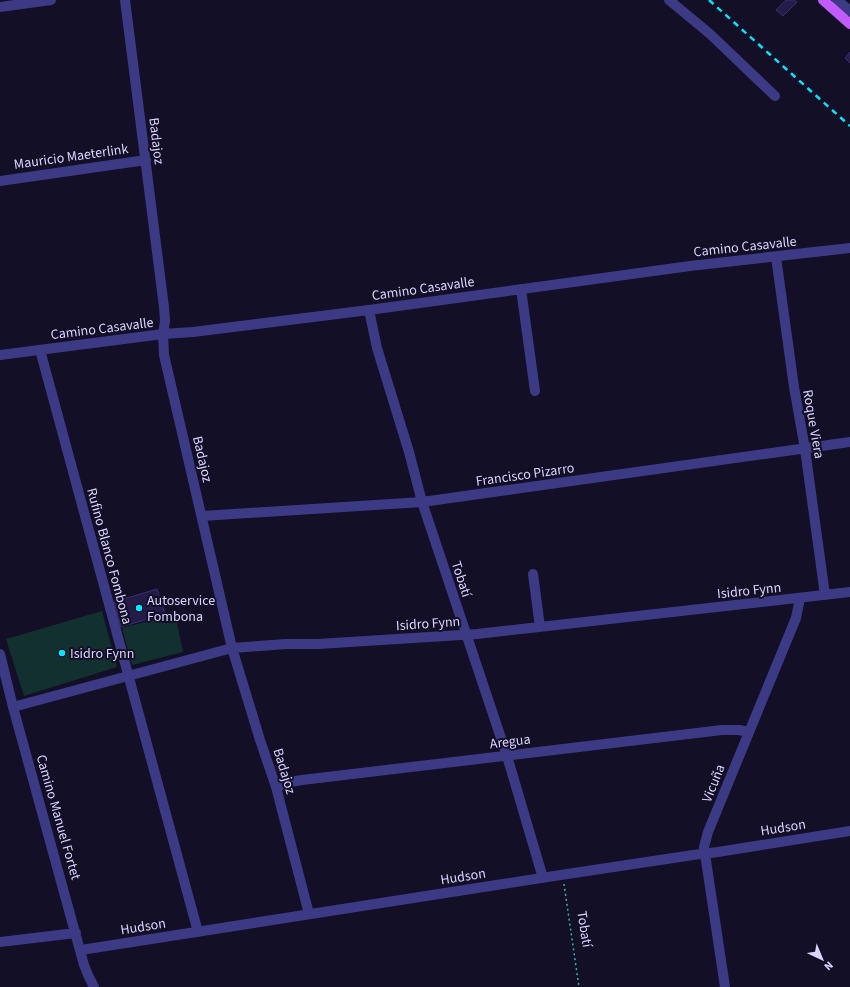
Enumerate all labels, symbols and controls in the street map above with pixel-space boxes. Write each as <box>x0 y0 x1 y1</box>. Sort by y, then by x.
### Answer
street label: Badajoz <box>143 117 169 166</box>
street label: Mauricio Maeterlink <box>13 139 130 175</box>
street label: Camino Casavalle <box>693 232 798 262</box>
street label: Camino Casavalle <box>370 272 476 306</box>
street label: Camino Casavalle <box>50 313 155 345</box>
street label: Roque Viera <box>797 388 829 460</box>
street label: Badajoz <box>187 434 217 484</box>
street label: Francisco Pizarro <box>475 458 576 492</box>
street label: Rufino Blanco Fombona <box>81 486 137 627</box>
street label: Tobatí <box>446 559 476 600</box>
street label: Isidro Fynn <box>716 578 782 604</box>
place label: Autoservice Fombona <box>147 591 215 627</box>
marker: Autoservice Fombona <box>134 603 144 613</box>
street label: Isidro Fynn <box>395 612 461 636</box>
place label: Isidro Fynn <box>70 644 134 664</box>
marker: Isidro Fynn <box>57 648 67 658</box>
street label: Aregua <box>489 730 532 754</box>
street label: Badajoz <box>268 746 300 797</box>
street label: Camino Manuel Fortet <box>31 752 86 882</box>
street label: Vicuña <box>697 761 731 805</box>
street label: Hudson <box>759 815 807 841</box>
street label: Hudson <box>439 864 487 890</box>
street label: Tobatí <box>571 909 597 949</box>
street label: Hudson <box>119 914 167 940</box>
north arrow <box>802 939 842 979</box>
text: N <box>821 958 836 974</box>

